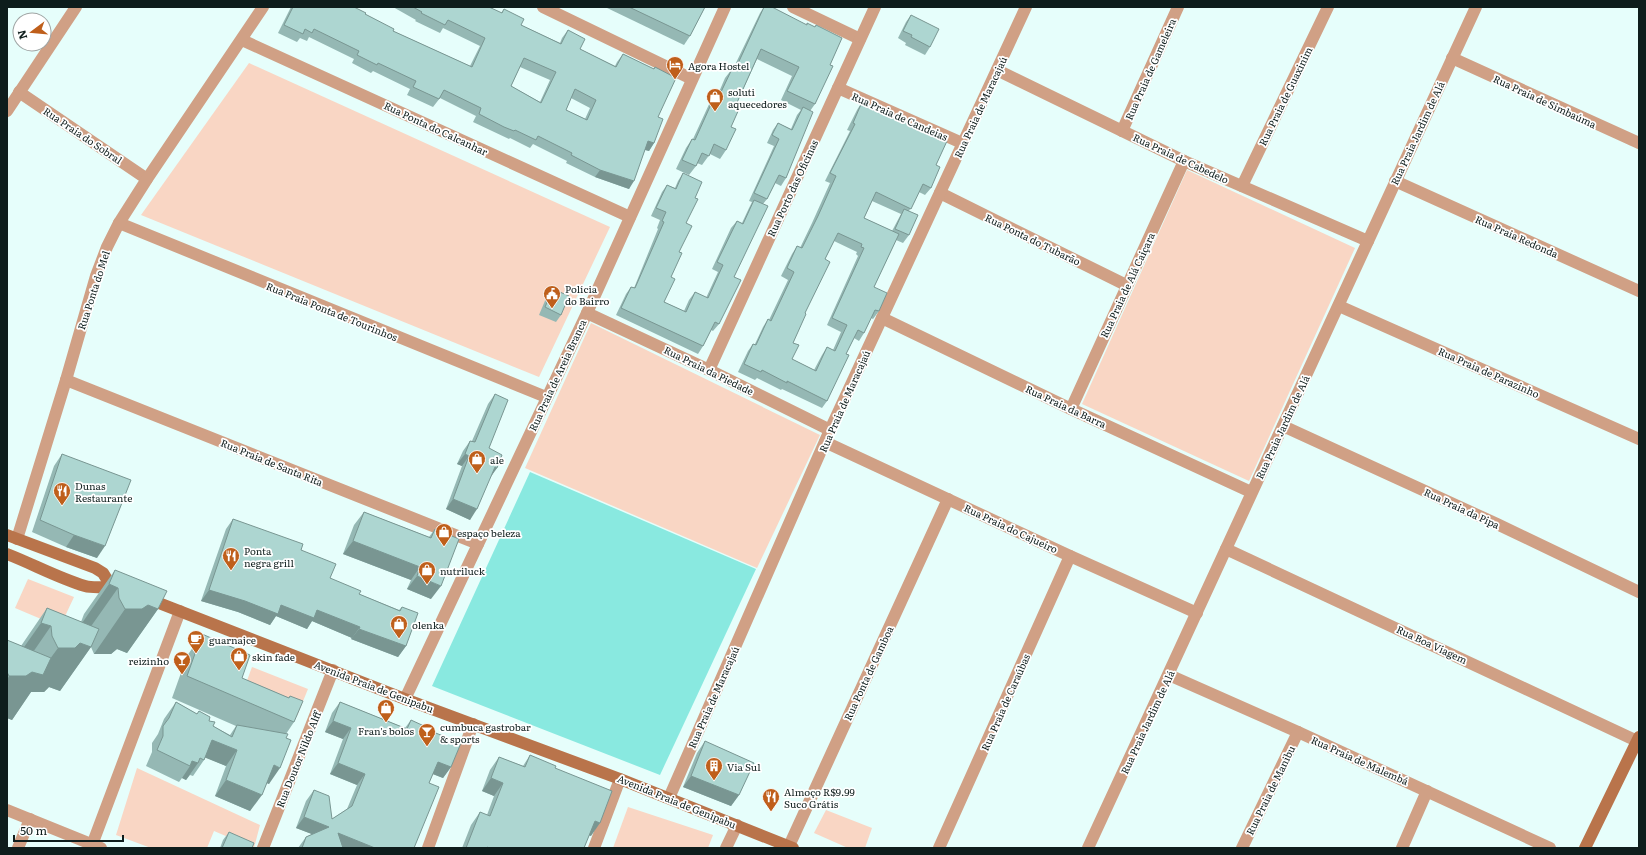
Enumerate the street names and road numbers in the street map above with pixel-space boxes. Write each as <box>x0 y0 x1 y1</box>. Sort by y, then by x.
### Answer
street label: Rua Praia de Gameleira <box>1121 15 1179 122</box>
street label: Rua Praia de Guaxinim <box>1254 44 1316 148</box>
street label: Rua Praia de Maracajaú <box>950 53 1010 160</box>
street label: Rua Praia de Simbaúma <box>1491 71 1599 132</box>
street label: Rua Praia Jardim de Alá <box>1386 78 1448 187</box>
street label: Rua Praia de Candeias <box>850 88 951 144</box>
street label: Rua Ponta do Calcanhar <box>382 97 491 159</box>
street label: Rua Praia do Sobral <box>41 103 126 167</box>
street label: Rua Praia de Cabedelo <box>1131 129 1231 187</box>
street label: Rua Porto das Oficinas <box>763 137 821 239</box>
street label: Rua Ponta do Tubarão <box>983 209 1083 269</box>
street label: Rua Praia Redonda <box>1473 211 1561 261</box>
street label: Rua Praia de Alá Caiçara <box>1096 229 1158 340</box>
street label: Rua Ponta do Mel <box>73 248 113 331</box>
street label: Rua Praia Ponta de Tourinhos <box>264 278 400 344</box>
street label: Rua Praia de Areia Branca <box>524 316 590 433</box>
street label: Rua Praia da Piedade <box>662 342 756 398</box>
street label: Rua Praia de Parazinho <box>1436 343 1542 401</box>
street label: Rua Praia de Maracajaú <box>815 347 874 454</box>
street label: Rua Praia Jardim de Alá <box>1251 372 1313 481</box>
street label: Rua Praia da Barra <box>1023 381 1109 432</box>
street label: Rua Praia de Santa Rita <box>219 435 326 490</box>
street label: Rua Praia da Pipa <box>1422 484 1503 532</box>
street label: Rua Praia do Cajueiro <box>962 500 1060 556</box>
street label: Rua Boa Viagem <box>1394 621 1470 667</box>
street label: Rua Ponta de Gamboa <box>840 623 897 723</box>
street label: Rua Praia de Maracajaú <box>684 643 743 750</box>
street label: Rua Praia de Caraúbas <box>977 651 1033 753</box>
street label: Avenida Praia de Genipabu <box>312 656 437 716</box>
street label: Rua Praia Jardim de Alá <box>1116 667 1178 776</box>
street label: Rua Doutor Nildo Alff <box>272 708 325 810</box>
street label: Rua Praia de Malembá <box>1309 732 1412 788</box>
street label: Rua Praia de Manibu <box>1242 742 1298 837</box>
street label: Avenida Praia de Genipabu <box>615 770 739 832</box>

